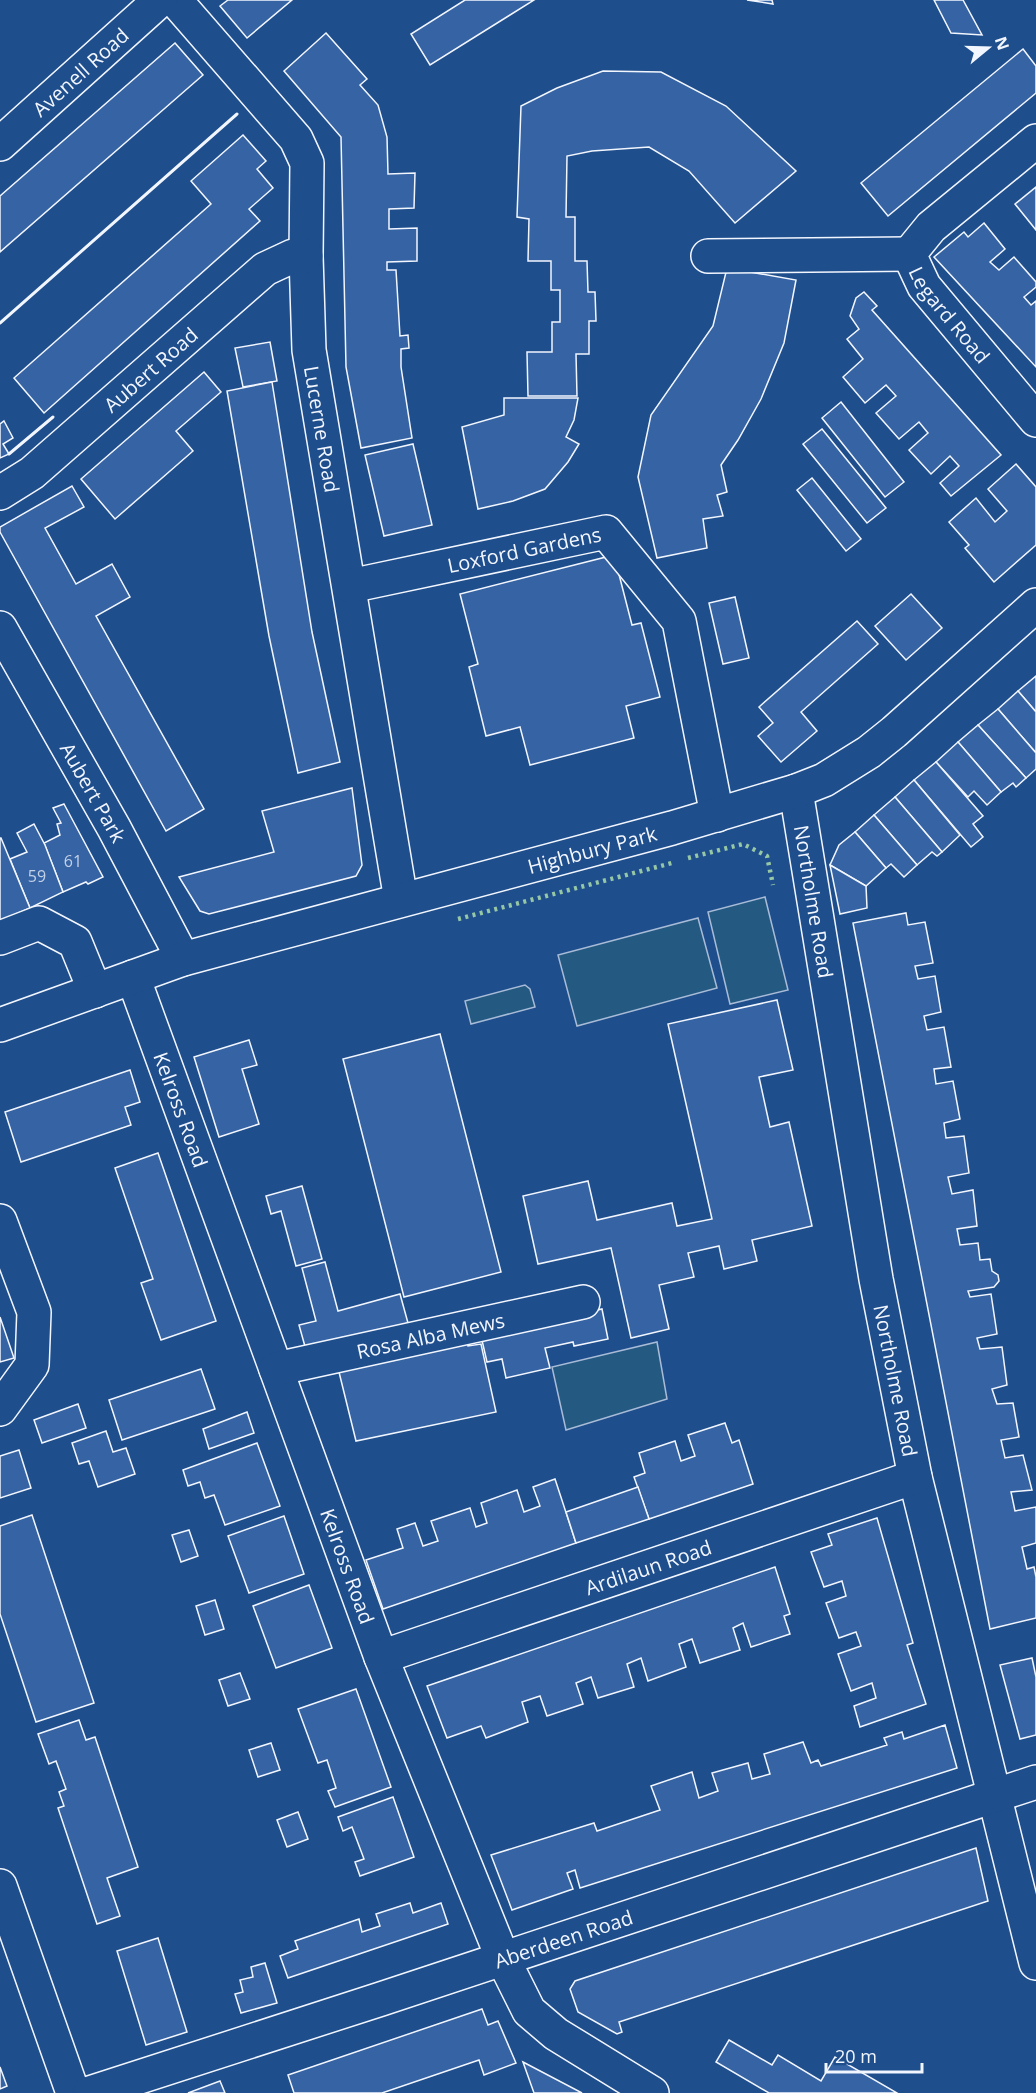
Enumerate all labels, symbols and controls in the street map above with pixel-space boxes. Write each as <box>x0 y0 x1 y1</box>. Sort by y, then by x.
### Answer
north arrow <box>958 18 1018 78</box>
street label: Avenell Road <box>26 21 134 122</box>
text: N <box>990 33 1015 53</box>
street label: Legard Road <box>903 262 996 369</box>
street label: Aubert Road <box>98 321 203 418</box>
street label: Lucerne Road <box>298 364 346 495</box>
street label: Loxford Gardens <box>445 520 604 579</box>
street label: Aubert Park <box>54 737 133 847</box>
street label: Highbury Park <box>524 819 660 880</box>
street label: Northolme Road <box>788 823 840 980</box>
house number: 61 <box>64 850 82 872</box>
house number: 59 <box>28 865 46 887</box>
street label: Kelross Road <box>148 1048 215 1171</box>
street label: Northolme Road <box>868 1302 924 1459</box>
street label: Rosa Alba Mews <box>354 1306 507 1365</box>
street label: Kelross Road <box>314 1505 381 1627</box>
street label: Ardilaun Road <box>581 1533 715 1601</box>
street label: Aberdeen Road <box>491 1903 636 1974</box>
scale bar <box>826 2036 922 2074</box>
text: 20 m <box>835 2044 877 2068</box>

